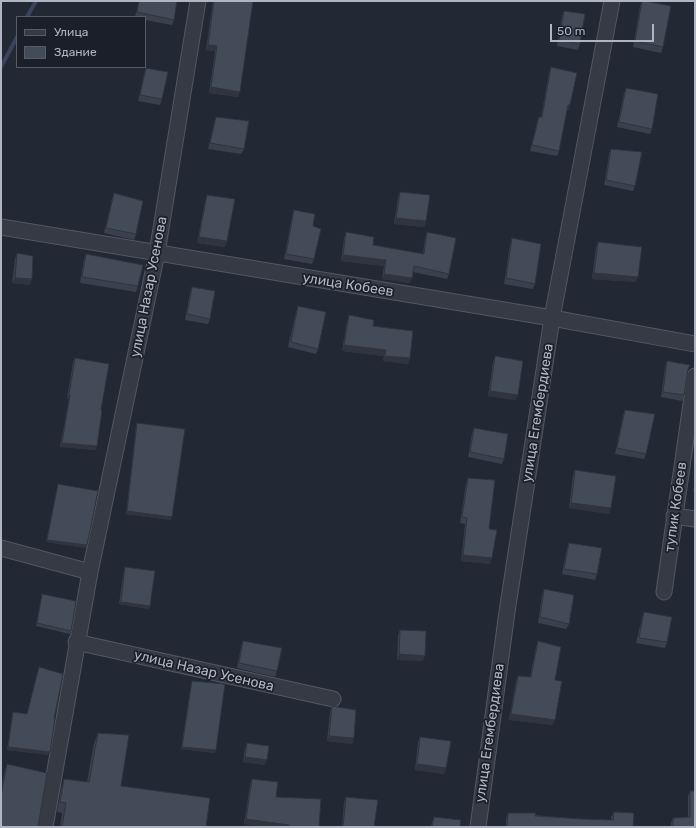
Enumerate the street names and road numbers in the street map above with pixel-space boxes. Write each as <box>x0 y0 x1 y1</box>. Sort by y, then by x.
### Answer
street label: улица Назар Усенова <box>127 215 171 359</box>
street label: улица Кобеев <box>301 270 395 300</box>
street label: улица Егембердиева <box>519 342 557 484</box>
street label: тупик Кобеев <box>661 461 691 553</box>
street label: улица Назар Усенова <box>132 647 276 695</box>
street label: улица Егембердиева <box>472 662 508 804</box>

